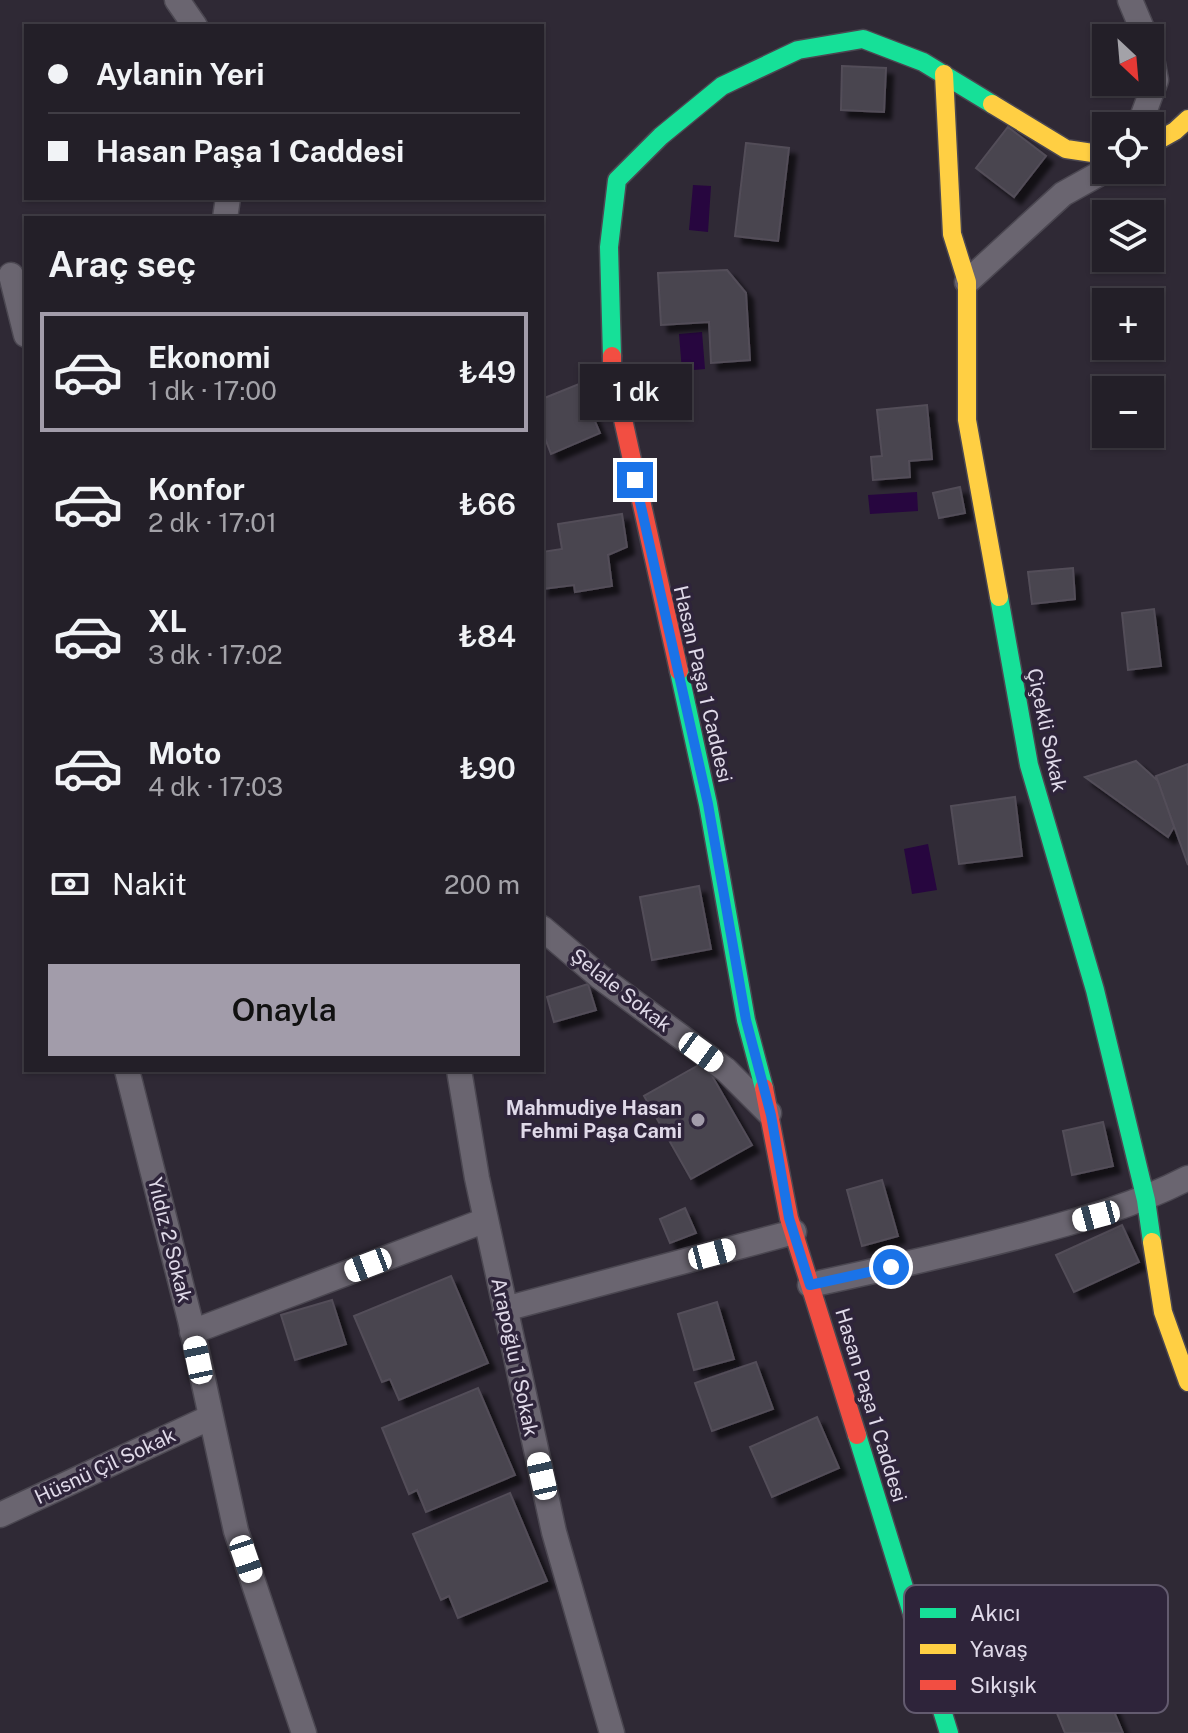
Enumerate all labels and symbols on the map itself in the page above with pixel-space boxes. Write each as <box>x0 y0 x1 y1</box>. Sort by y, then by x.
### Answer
north arrow <box>1092 24 1164 96</box>
callout: 1 dk <box>579 364 691 420</box>
route end <box>617 462 653 498</box>
street label: Hasan Paşa 1 Caddesi <box>669 583 737 785</box>
street label: Çiçekli Sokak <box>1022 666 1072 794</box>
street label: Şelale Sokak <box>566 943 676 1037</box>
car <box>675 1028 727 1076</box>
place label: Mahmudiye Hasan Fehmi Paşa Cami <box>506 1096 682 1143</box>
marker: Mahmudiye Hasan Fehmi Paşa Cami <box>689 1111 707 1129</box>
street label: Yıldız 2 Sokak <box>143 1175 197 1305</box>
car <box>1070 1198 1122 1234</box>
car <box>686 1236 738 1272</box>
car <box>341 1245 395 1285</box>
route start <box>873 1249 909 1285</box>
street label: Arapoğlu 1 Sokak <box>486 1276 544 1438</box>
street label: Hasan Paşa 1 Caddesi <box>830 1305 912 1505</box>
car <box>181 1334 215 1386</box>
street label: Hüsnü Çil Sokak <box>31 1423 179 1509</box>
car <box>525 1450 559 1502</box>
car <box>227 1532 265 1586</box>
legend <box>904 1585 1168 1713</box>
text: Akıcı <box>970 1600 1020 1626</box>
text: Yavaş <box>970 1636 1028 1662</box>
text: Sıkışık <box>970 1672 1037 1698</box>

